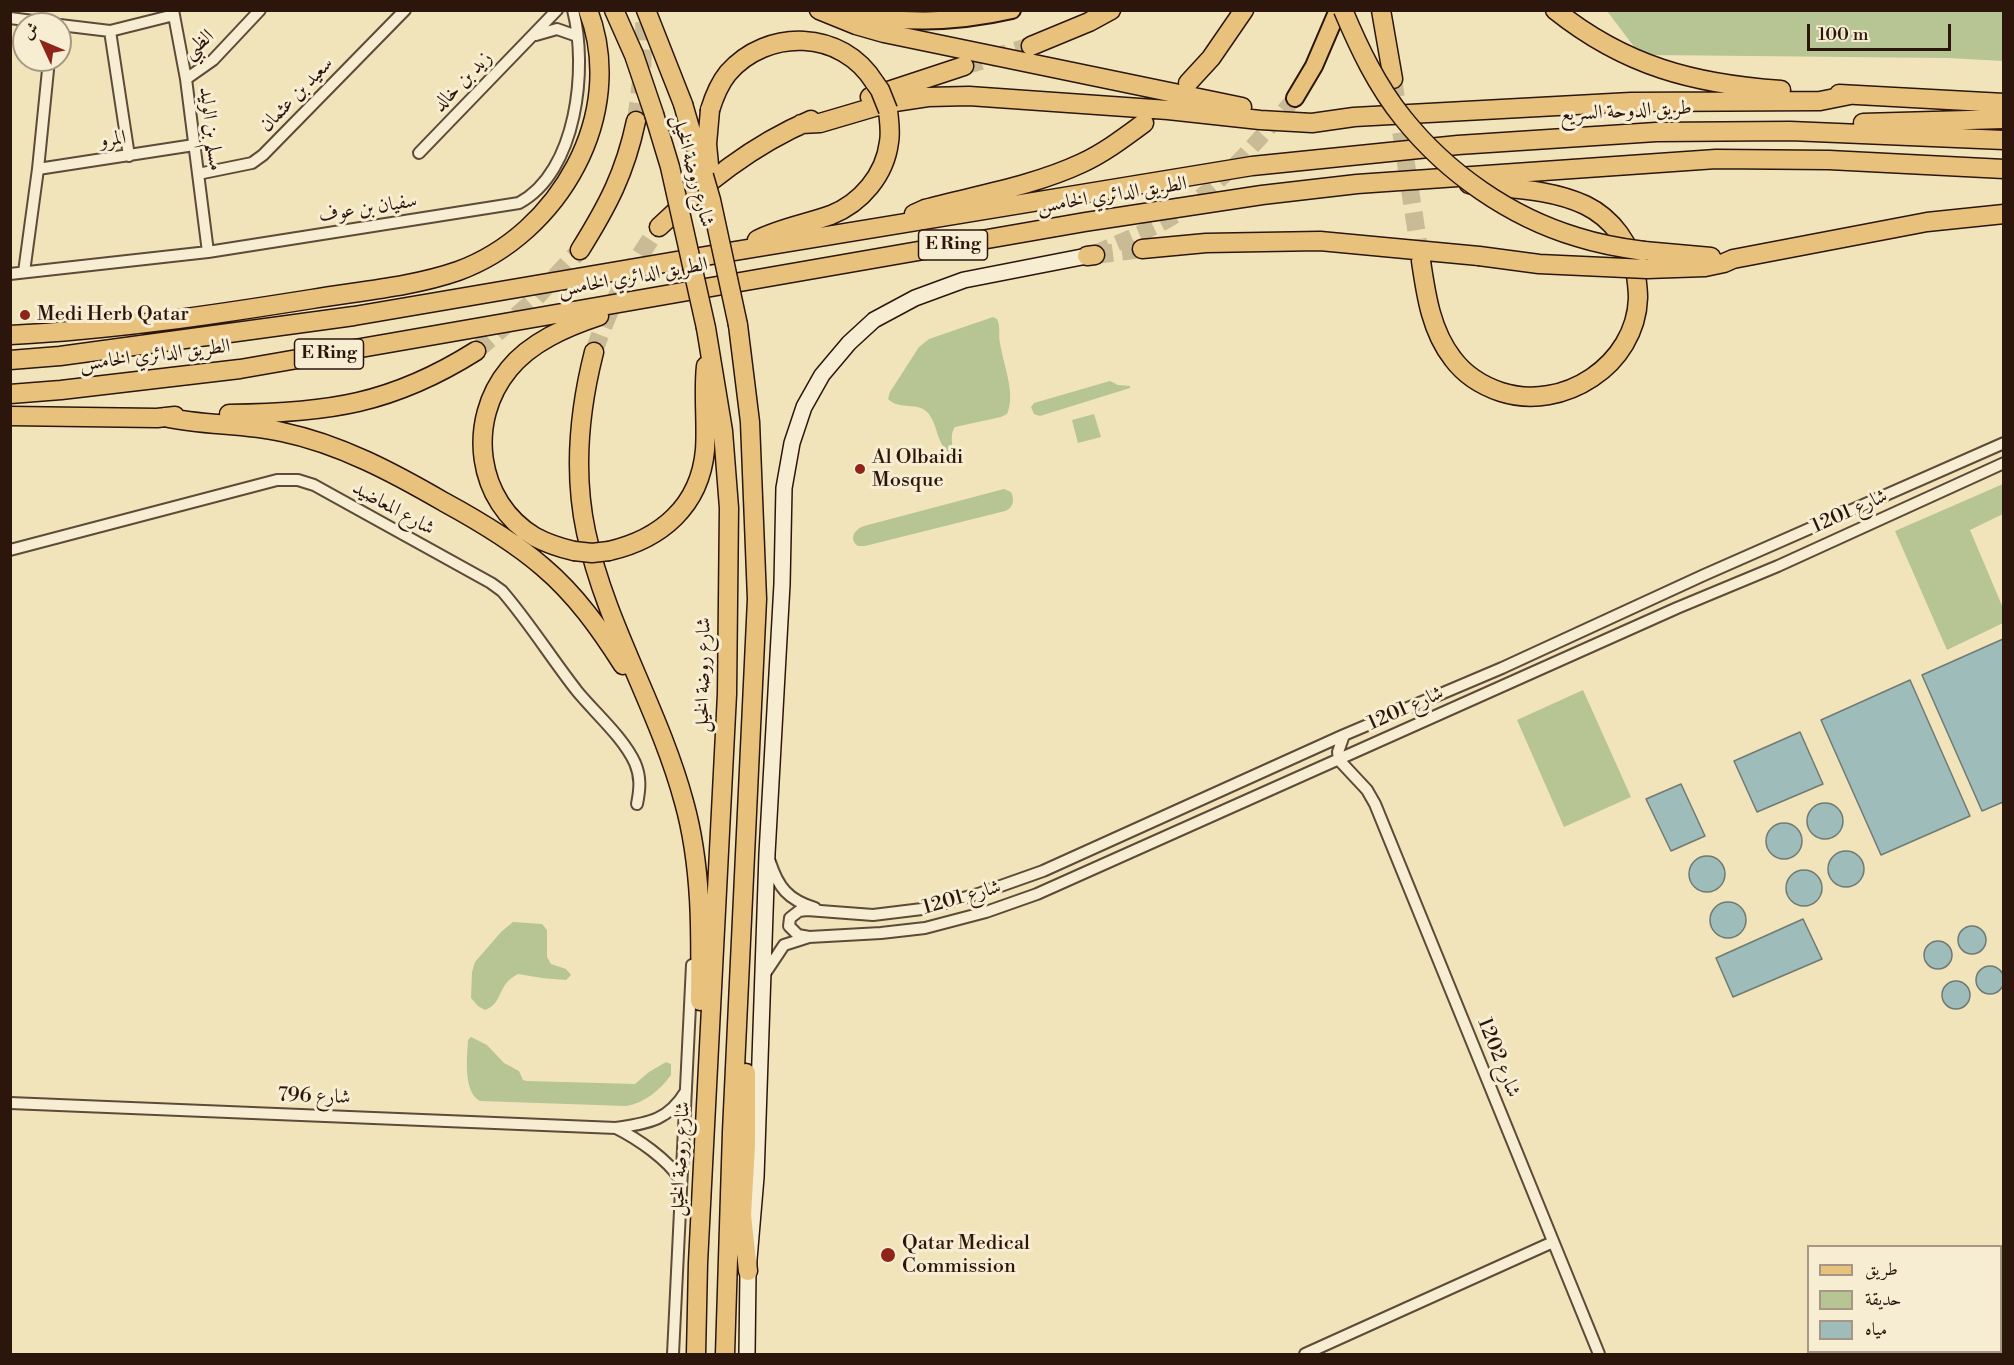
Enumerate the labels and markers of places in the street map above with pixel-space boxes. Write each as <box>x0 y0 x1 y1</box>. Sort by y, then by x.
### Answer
place label: Medi Herb Qatar <box>37 303 189 327</box>
marker: Medi Herb Qatar <box>18 308 32 322</box>
place label: Al Olbaidi Mosque <box>872 446 963 493</box>
marker: Al Olbaidi Mosque <box>853 462 867 476</box>
place label: Qatar Medical Commission <box>902 1232 1030 1279</box>
marker: Qatar Medical Commission <box>879 1246 897 1264</box>

